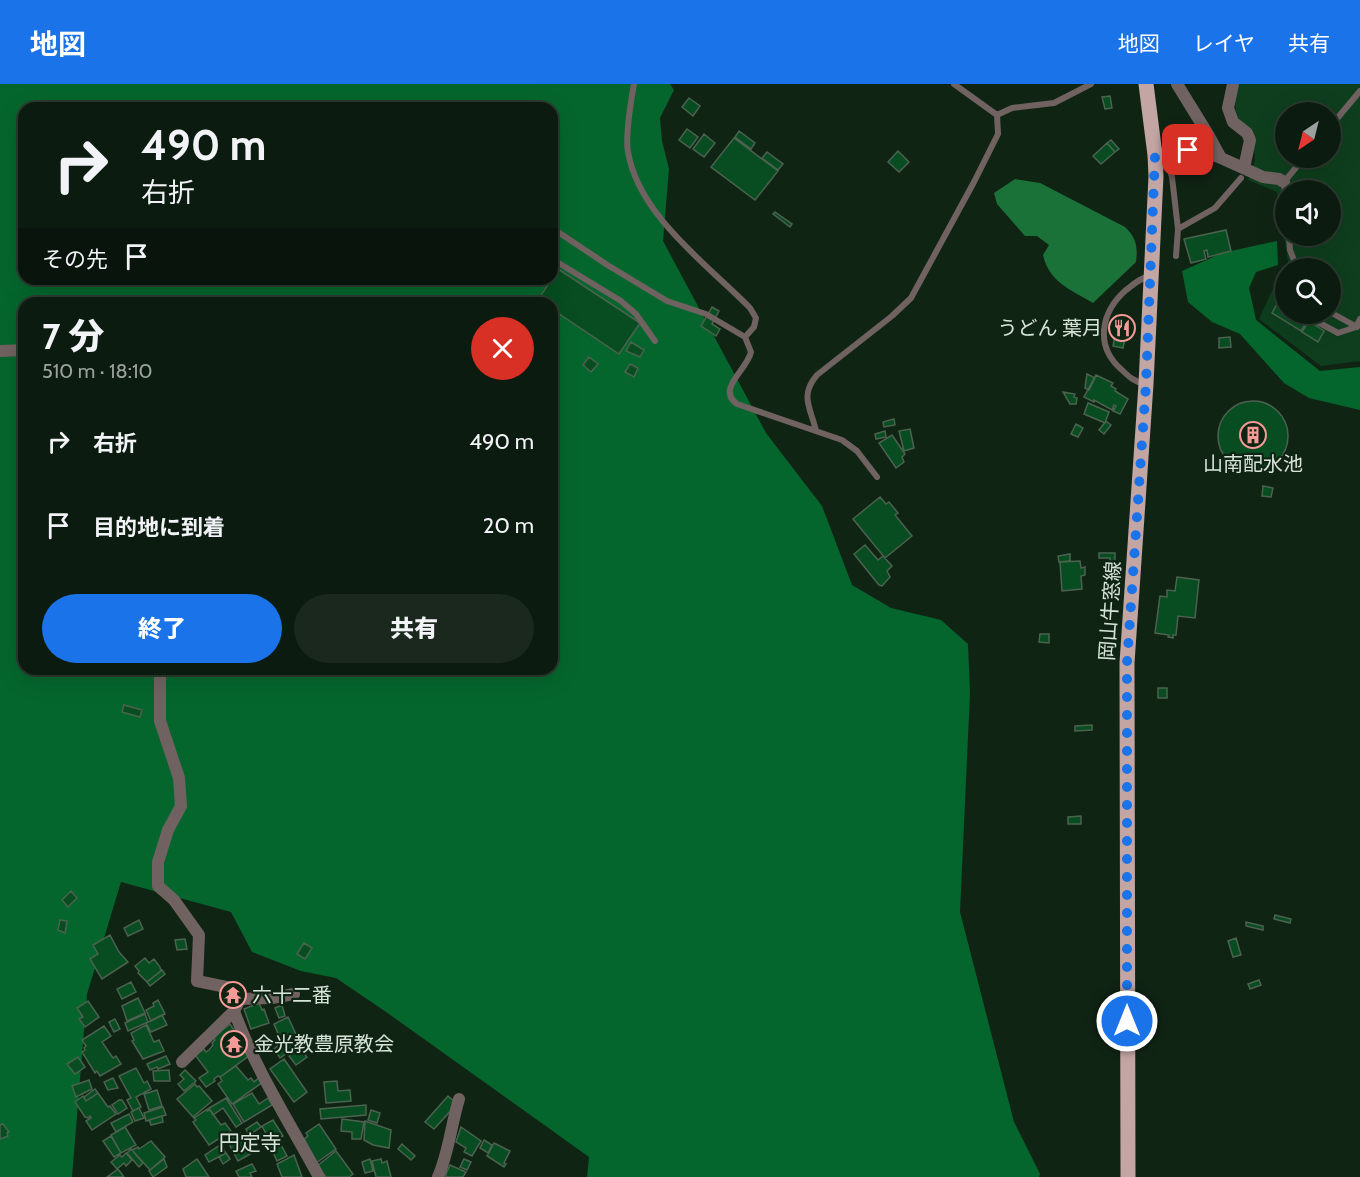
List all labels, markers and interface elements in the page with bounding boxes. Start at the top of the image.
text: 地図 [30,27,86,61]
text: 地図 [1118,31,1160,56]
text: レイヤ [1193,31,1255,56]
text: 共有 [1288,31,1330,56]
north arrow [1275,102,1341,168]
map controls [1275,102,1341,324]
text: 490 m [141,119,266,171]
pin [1162,124,1213,175]
icon: right [42,126,120,204]
icon: arrive [1171,133,1204,166]
text: 右折 [141,176,195,209]
button: sound [1275,180,1341,246]
icon: arrive [120,240,153,273]
text: その先 [42,246,108,273]
button: search [1275,258,1341,324]
restaurant icon: うどん 葉月 [1107,313,1137,343]
text: 7 分 [42,314,104,358]
place label: うどん 葉月 [998,316,1102,340]
button: close [471,317,534,380]
text: 510 m · 18:10 [42,359,152,383]
building icon: 山南配水池 [1238,420,1268,450]
icon: right [42,425,75,458]
text: 490 m [469,428,534,455]
text: 右折 [93,430,137,457]
place label: 山南配水池 [1203,452,1303,476]
icon: arrive [42,509,75,542]
text: 20 m [483,512,534,539]
text: 目的地に到着 [93,514,225,541]
street label: 岡山牛窓線 [1095,560,1125,662]
button: 終了 [42,594,282,663]
button: 共有 [294,594,534,663]
temple icon: 六十二番 [218,980,248,1010]
place label: 六十二番 [252,983,332,1007]
position arrow [1095,989,1159,1053]
temple icon: 金光教豊原教会 [219,1029,249,1059]
place label: 金光教豊原教会 [254,1032,394,1056]
district label: 円定寺 [219,1130,282,1155]

